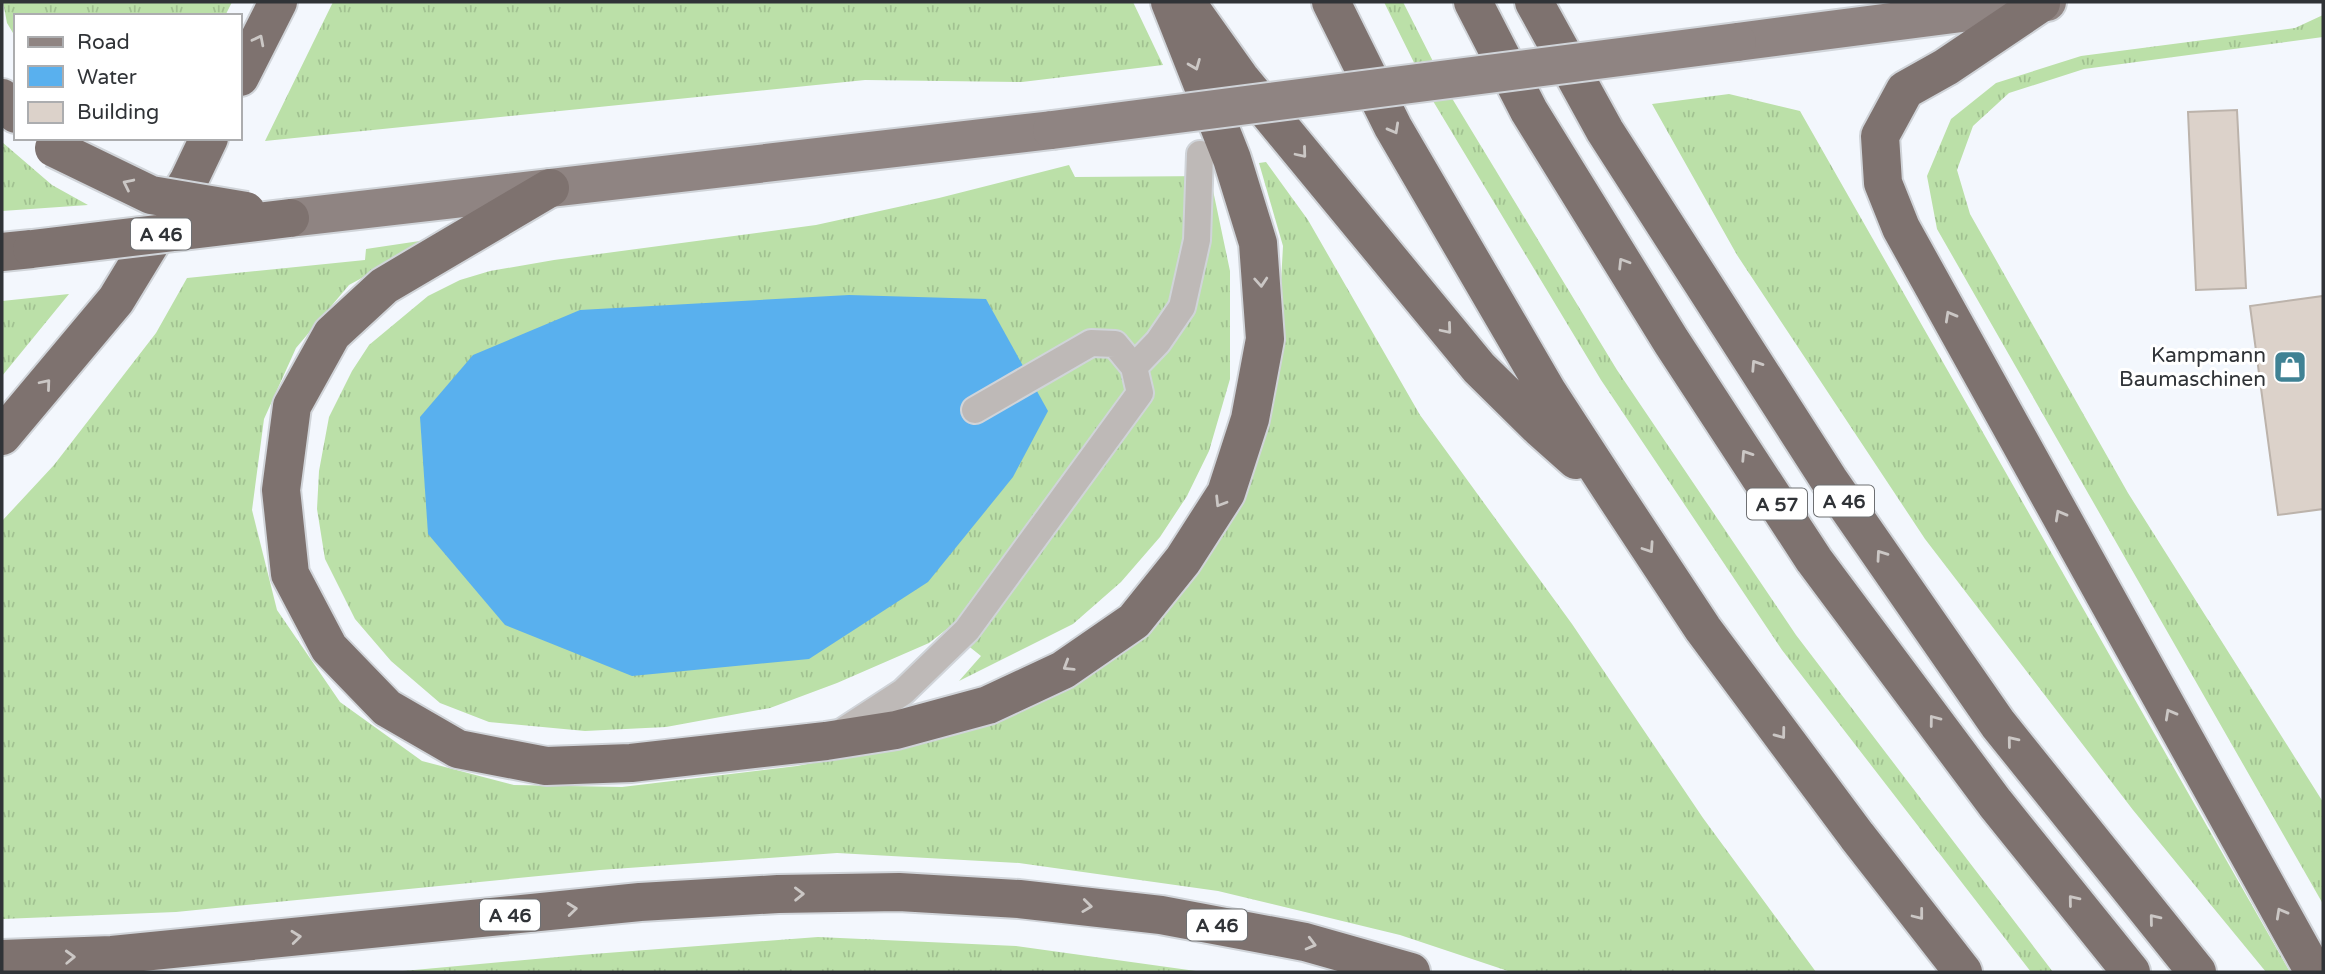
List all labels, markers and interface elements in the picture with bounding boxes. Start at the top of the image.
legend [14,14,242,140]
text: Road [77,30,130,55]
one-way arrow [250,35,264,47]
one-way arrow [1187,59,1201,71]
text: Water [77,65,137,90]
text: Building [77,100,159,125]
one-way arrow [1386,121,1399,134]
one-way arrow [1294,145,1306,158]
one-way arrow [123,178,135,192]
road number: A 46 [131,218,191,250]
one-way arrow [1619,258,1632,271]
one-way arrow [1253,276,1268,287]
one-way arrow [1945,310,1958,323]
one-way arrow [1438,321,1451,333]
place label: Kampmann Baumaschinen [2119,343,2266,392]
shop icon: Kampmann Baumaschinen [2271,348,2309,386]
one-way arrow [1751,360,1764,373]
one-way arrow [38,379,50,392]
one-way arrow [1741,450,1754,463]
road number: A 46 [1814,486,1874,516]
road number: A 57 [1747,489,1807,520]
one-way arrow [1216,494,1229,507]
one-way arrow [2055,509,2068,522]
one-way arrow [1641,540,1654,553]
one-way arrow [1877,550,1889,563]
one-way arrow [1062,658,1075,671]
one-way arrow [2165,708,2178,721]
one-way arrow [1929,716,1942,728]
one-way arrow [1773,726,1785,738]
one-way arrow [2007,737,2020,749]
one-way arrow [794,886,804,902]
one-way arrow [2069,895,2081,908]
one-way arrow [1081,899,1093,914]
road number: A 46 [480,900,540,931]
one-way arrow [566,902,577,917]
one-way arrow [1910,907,1923,920]
one-way arrow [2276,907,2289,920]
road number: A 46 [1187,909,1247,940]
one-way arrow [2150,914,2162,927]
one-way arrow [291,929,302,944]
one-way arrow [1305,936,1317,950]
one-way arrow [65,949,76,964]

